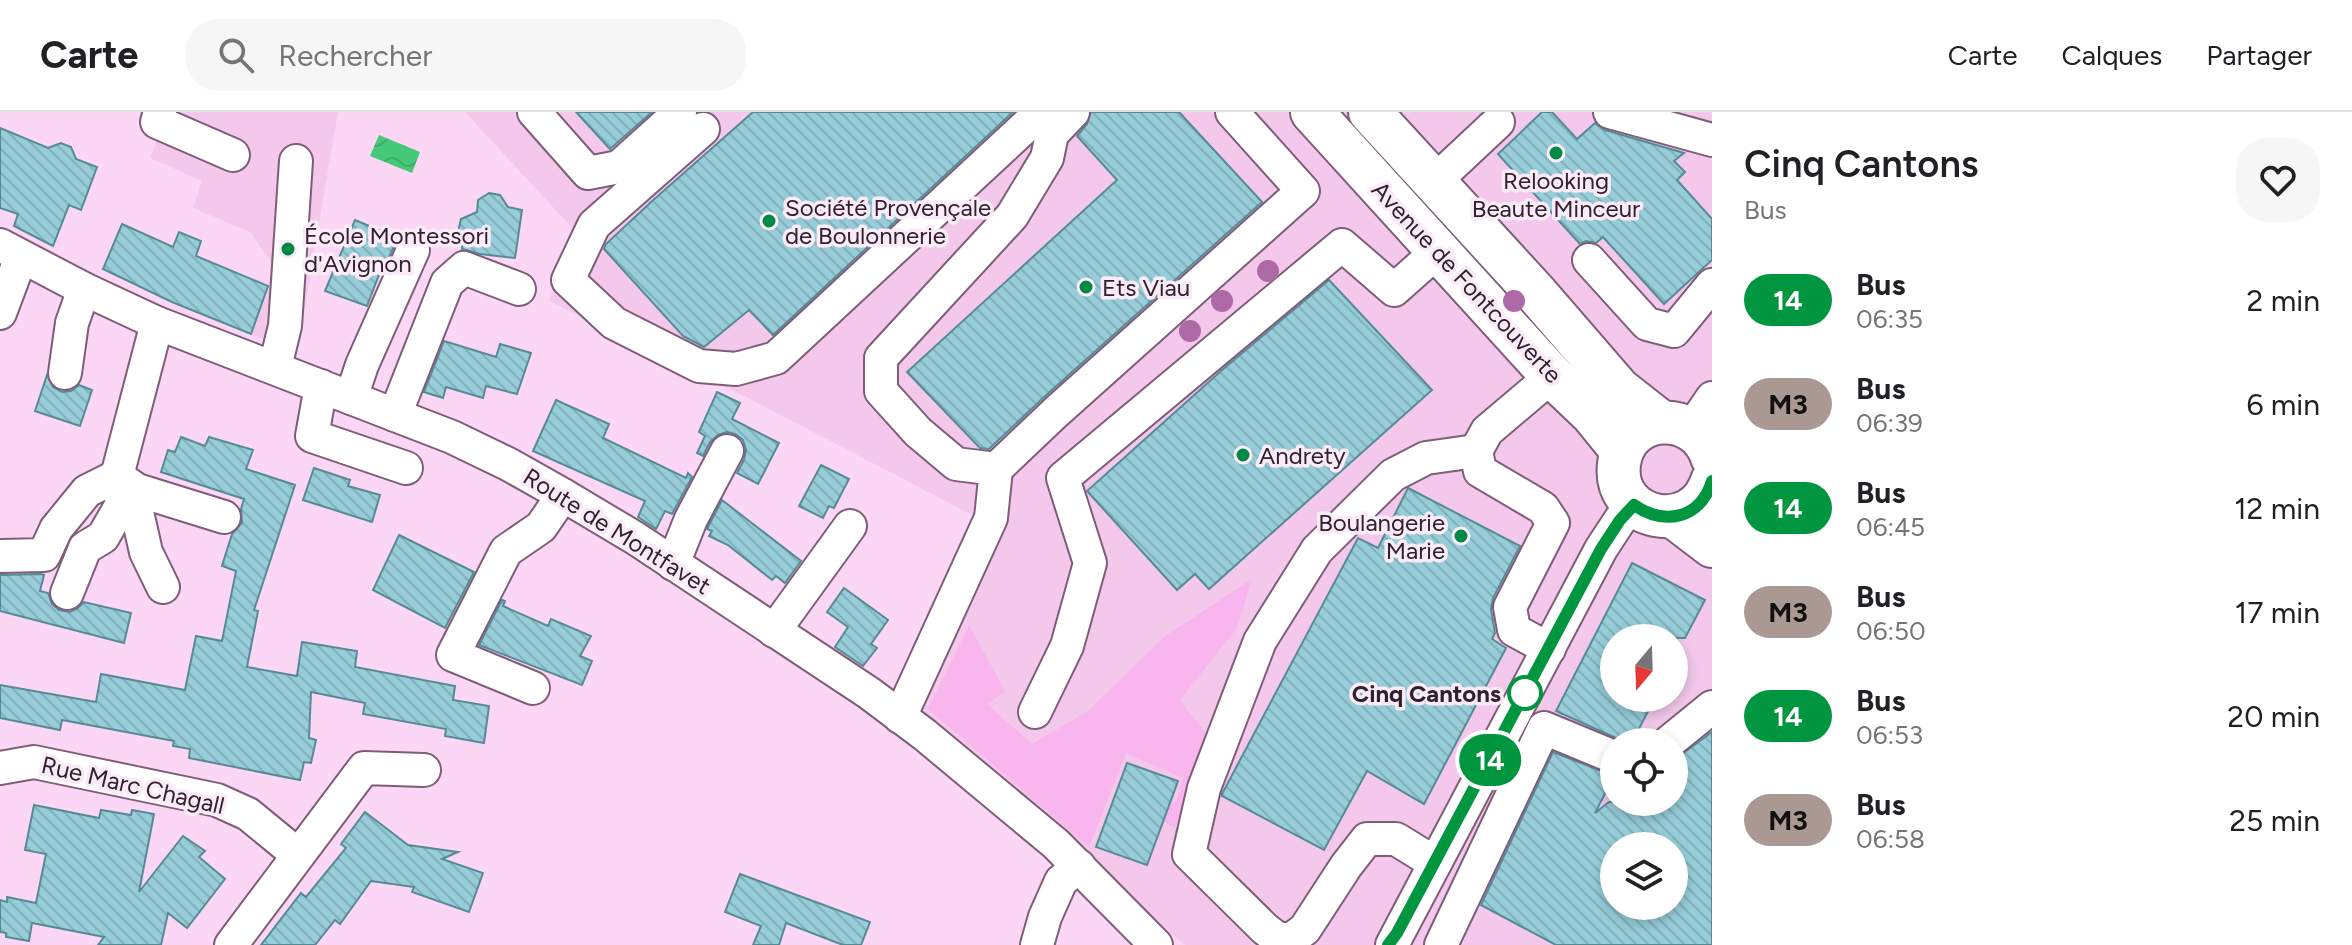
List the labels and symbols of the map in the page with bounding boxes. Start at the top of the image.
marker: Relooking Beaute Minceur [1547,144,1565,162]
place label: Relooking Beaute Minceur [1472,166,1640,223]
street label: Avenue de Fontcouverte [1366,175,1568,389]
place label: Société Provençale de Boulonnerie [785,193,991,250]
marker: Société Provençale de Boulonnerie [760,212,778,230]
place label: École Montessori d'Avignon [304,221,489,278]
marker: École Montessori d'Avignon [279,240,297,258]
place label: Ets Viau [1102,273,1190,302]
marker: Ets Viau [1077,278,1095,296]
place label: Andrety [1259,441,1346,470]
marker: Andrety [1234,446,1252,464]
street label: Route de Montfavet [518,462,716,600]
place label: Boulangerie Marie [1318,508,1445,565]
marker: Boulangerie Marie [1452,527,1470,545]
north arrow [1600,624,1688,712]
marker: Cinq Cantons [1508,676,1542,710]
place label: Cinq Cantons [1352,679,1501,708]
line badge: 14 [1454,734,1526,786]
street label: Rue Marc Chagall [39,750,227,820]

